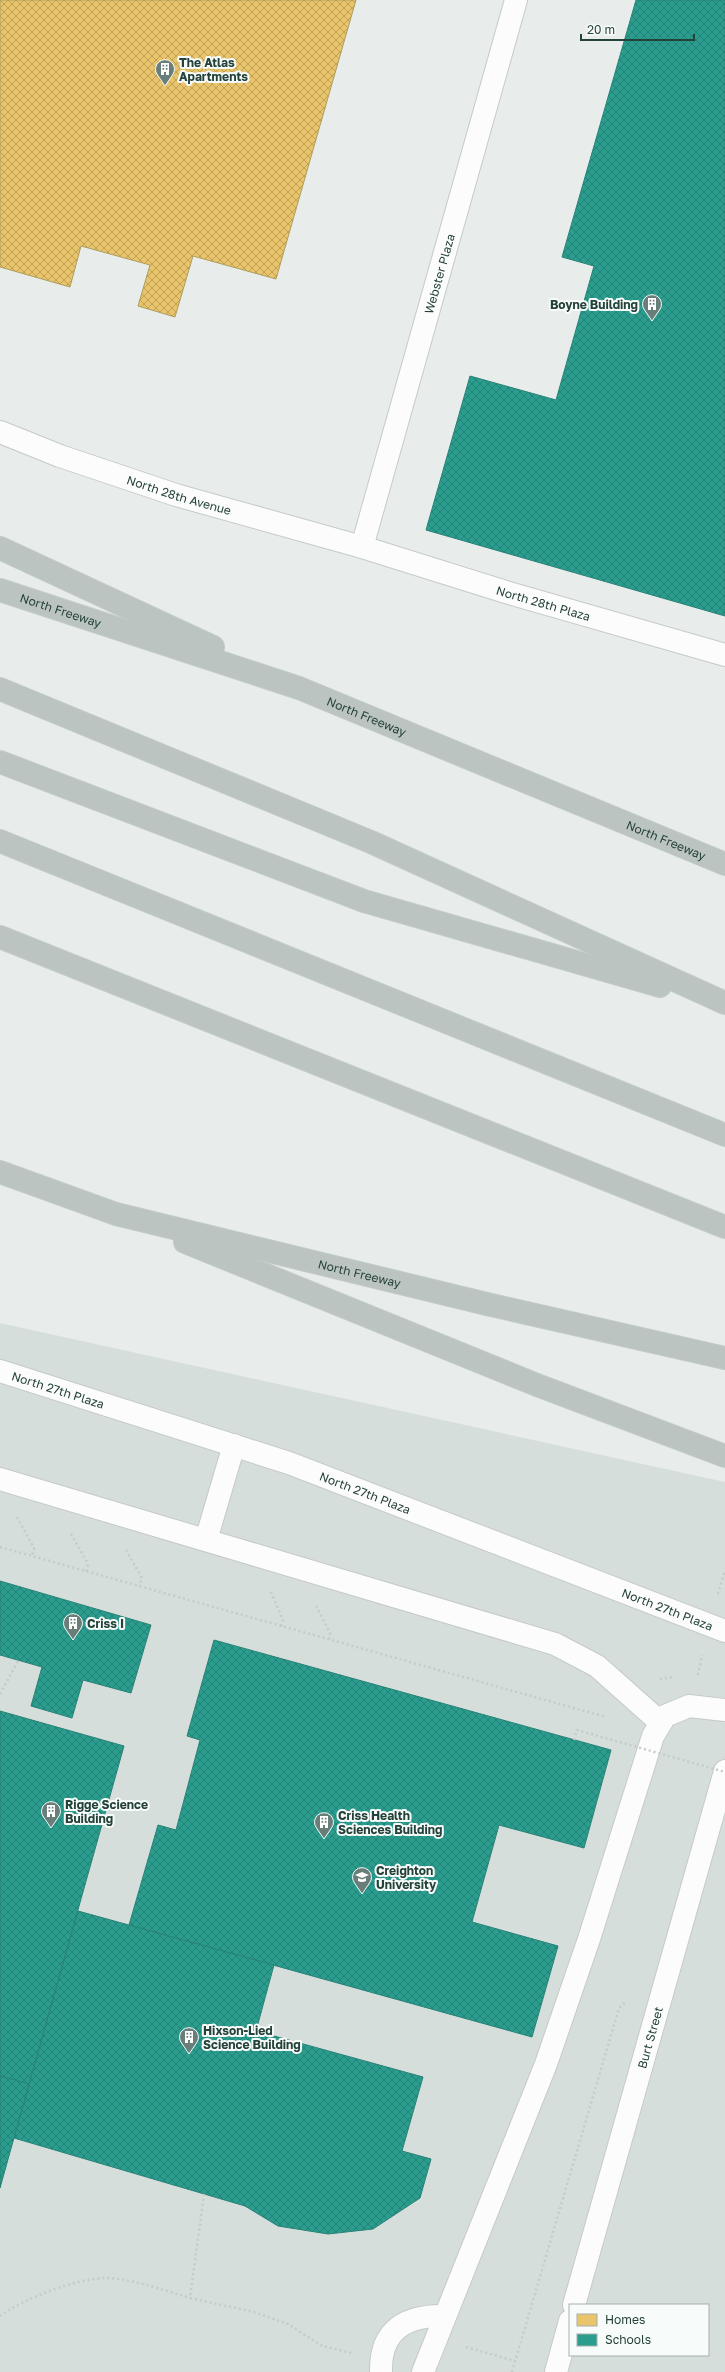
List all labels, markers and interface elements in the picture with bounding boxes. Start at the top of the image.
scale bar [581,16,694,42]
text: 20 m [587,22,615,37]
place label: The Atlas Apartments [179,55,248,84]
building icon: The Atlas Apartments [154,58,176,86]
street label: Webster Plaza [421,232,457,315]
building icon: Boyne Building [641,293,663,321]
place label: Boyne Building [550,297,638,312]
street label: North 28th Avenue [125,472,233,518]
street label: North 28th Plaza [494,582,592,624]
street label: North Freeway [18,590,104,630]
street label: North Freeway [325,693,409,739]
street label: North Freeway [624,817,709,863]
street label: North Freeway [317,1256,403,1290]
street label: North 27th Plaza [10,1368,106,1411]
street label: North 27th Plaza [318,1468,413,1517]
street label: North 27th Plaza [620,1585,715,1633]
building icon: Criss I [62,1612,84,1640]
place label: Criss I [87,1616,124,1631]
place label: Rigge Science Building [65,1797,148,1826]
building icon: Rigge Science Building [40,1800,62,1828]
place label: Criss Health Sciences Building [338,1808,442,1837]
building icon: Criss Health Sciences Building [313,1811,335,1839]
place label: Creighton University [376,1863,437,1892]
school or university icon: Creighton University [351,1866,373,1894]
street label: Burt Street [634,2005,666,2070]
place label: Hixson-Lied Science Building [203,2023,301,2052]
building icon: Hixson-Lied Science Building [178,2026,200,2054]
legend [569,2304,709,2356]
text: Homes [605,2312,645,2327]
text: Schools [605,2332,651,2347]

